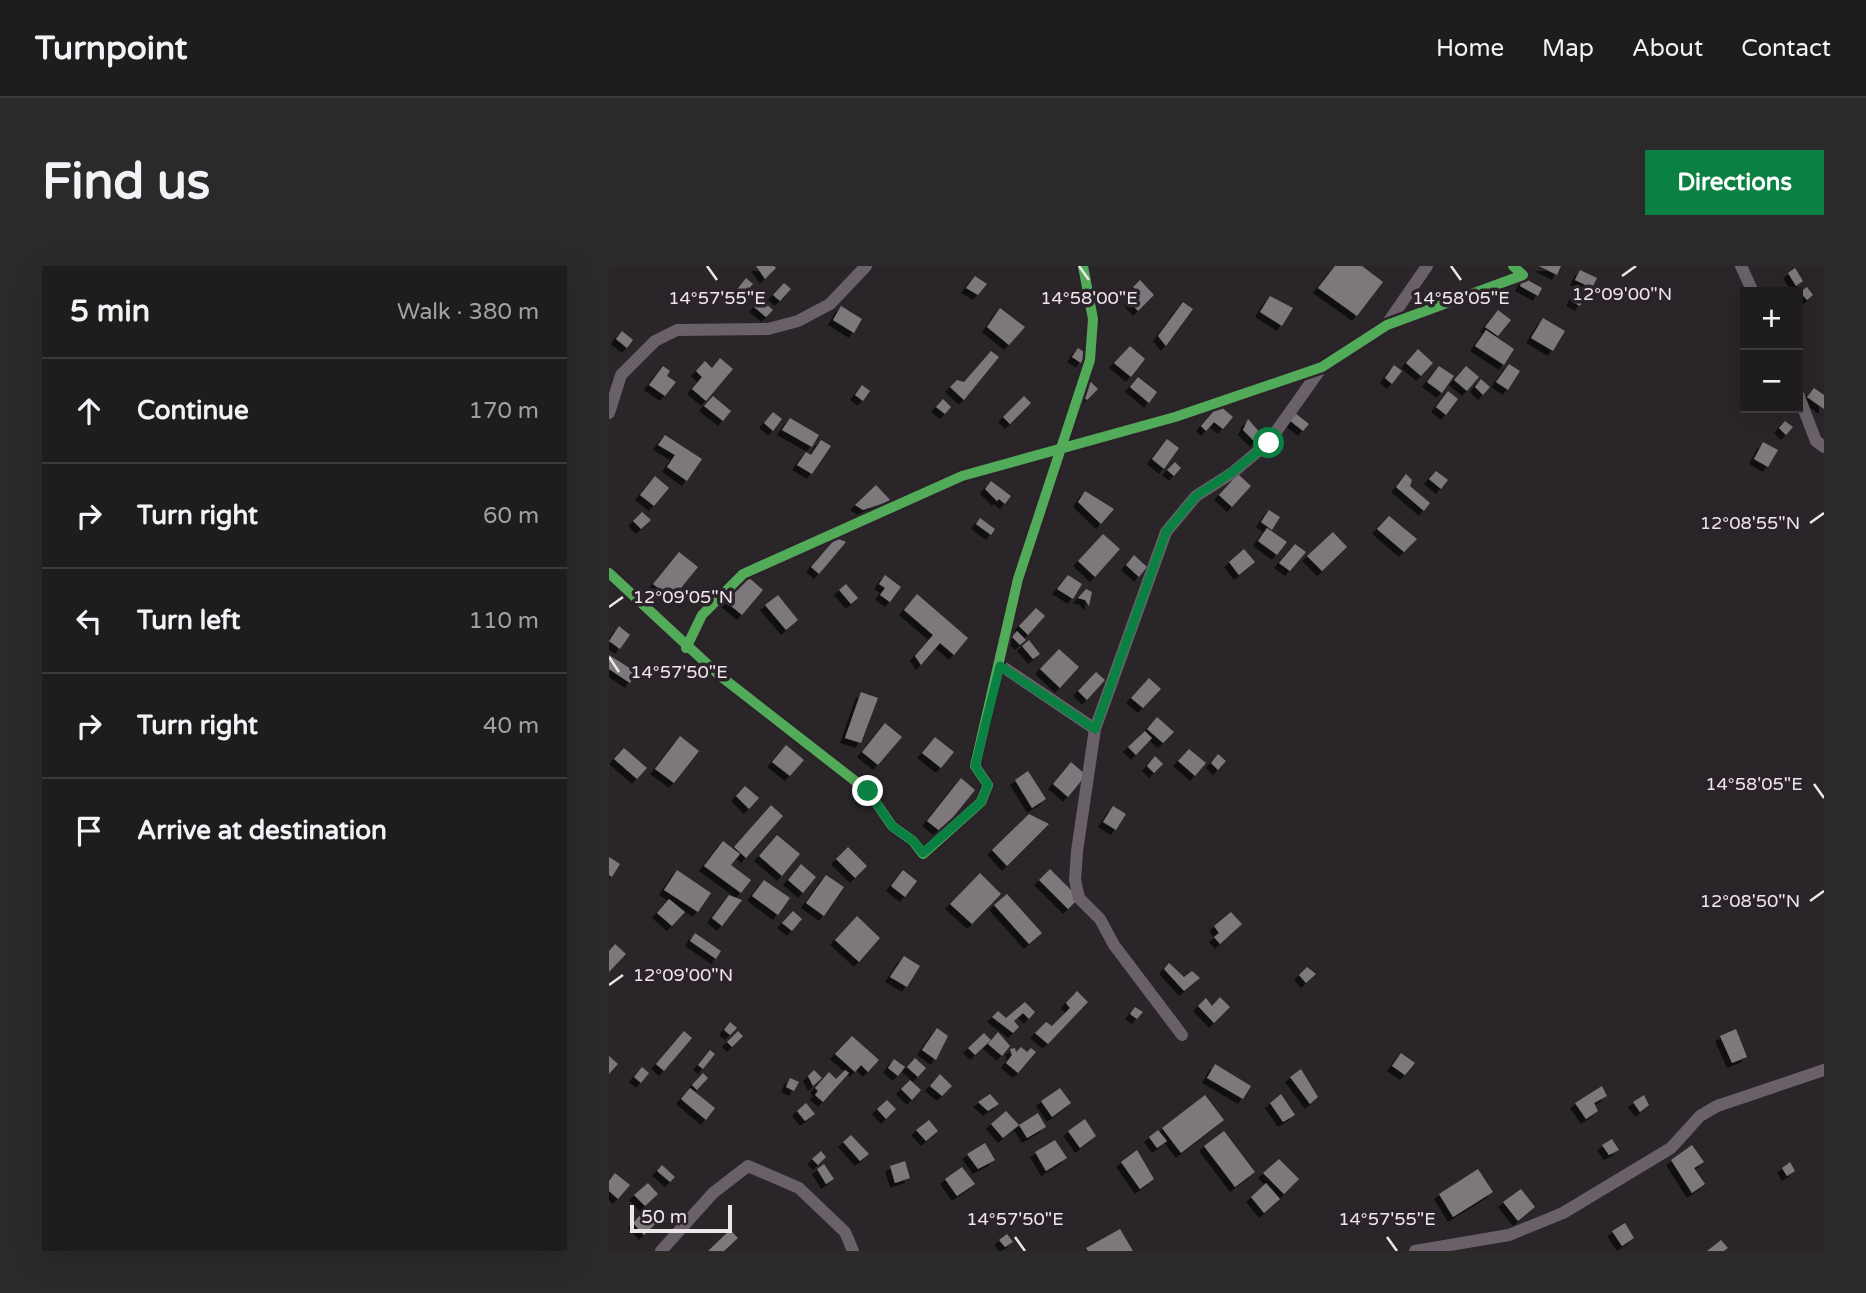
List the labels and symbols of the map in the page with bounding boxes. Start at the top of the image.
text: 12°09'00"N [1572,283,1672,305]
text: 14°57'55"E [668,287,766,309]
text: 14°58'00"E [1040,287,1138,309]
text: 14°58'05"E [1412,287,1510,309]
route start [1253,427,1284,458]
text: 12°08'55"N [1700,512,1800,534]
text: 12°09'05"N [633,586,733,608]
text: 14°57'50"E [630,661,728,683]
text: 14°58'05"E [1705,773,1803,795]
route end [852,775,883,806]
text: 12°08'50"N [1700,890,1800,912]
text: 12°09'00"N [633,964,733,986]
scale bar [630,1202,731,1234]
text: 14°57'50"E [966,1208,1064,1230]
text: 14°57'55"E [1338,1208,1436,1230]

